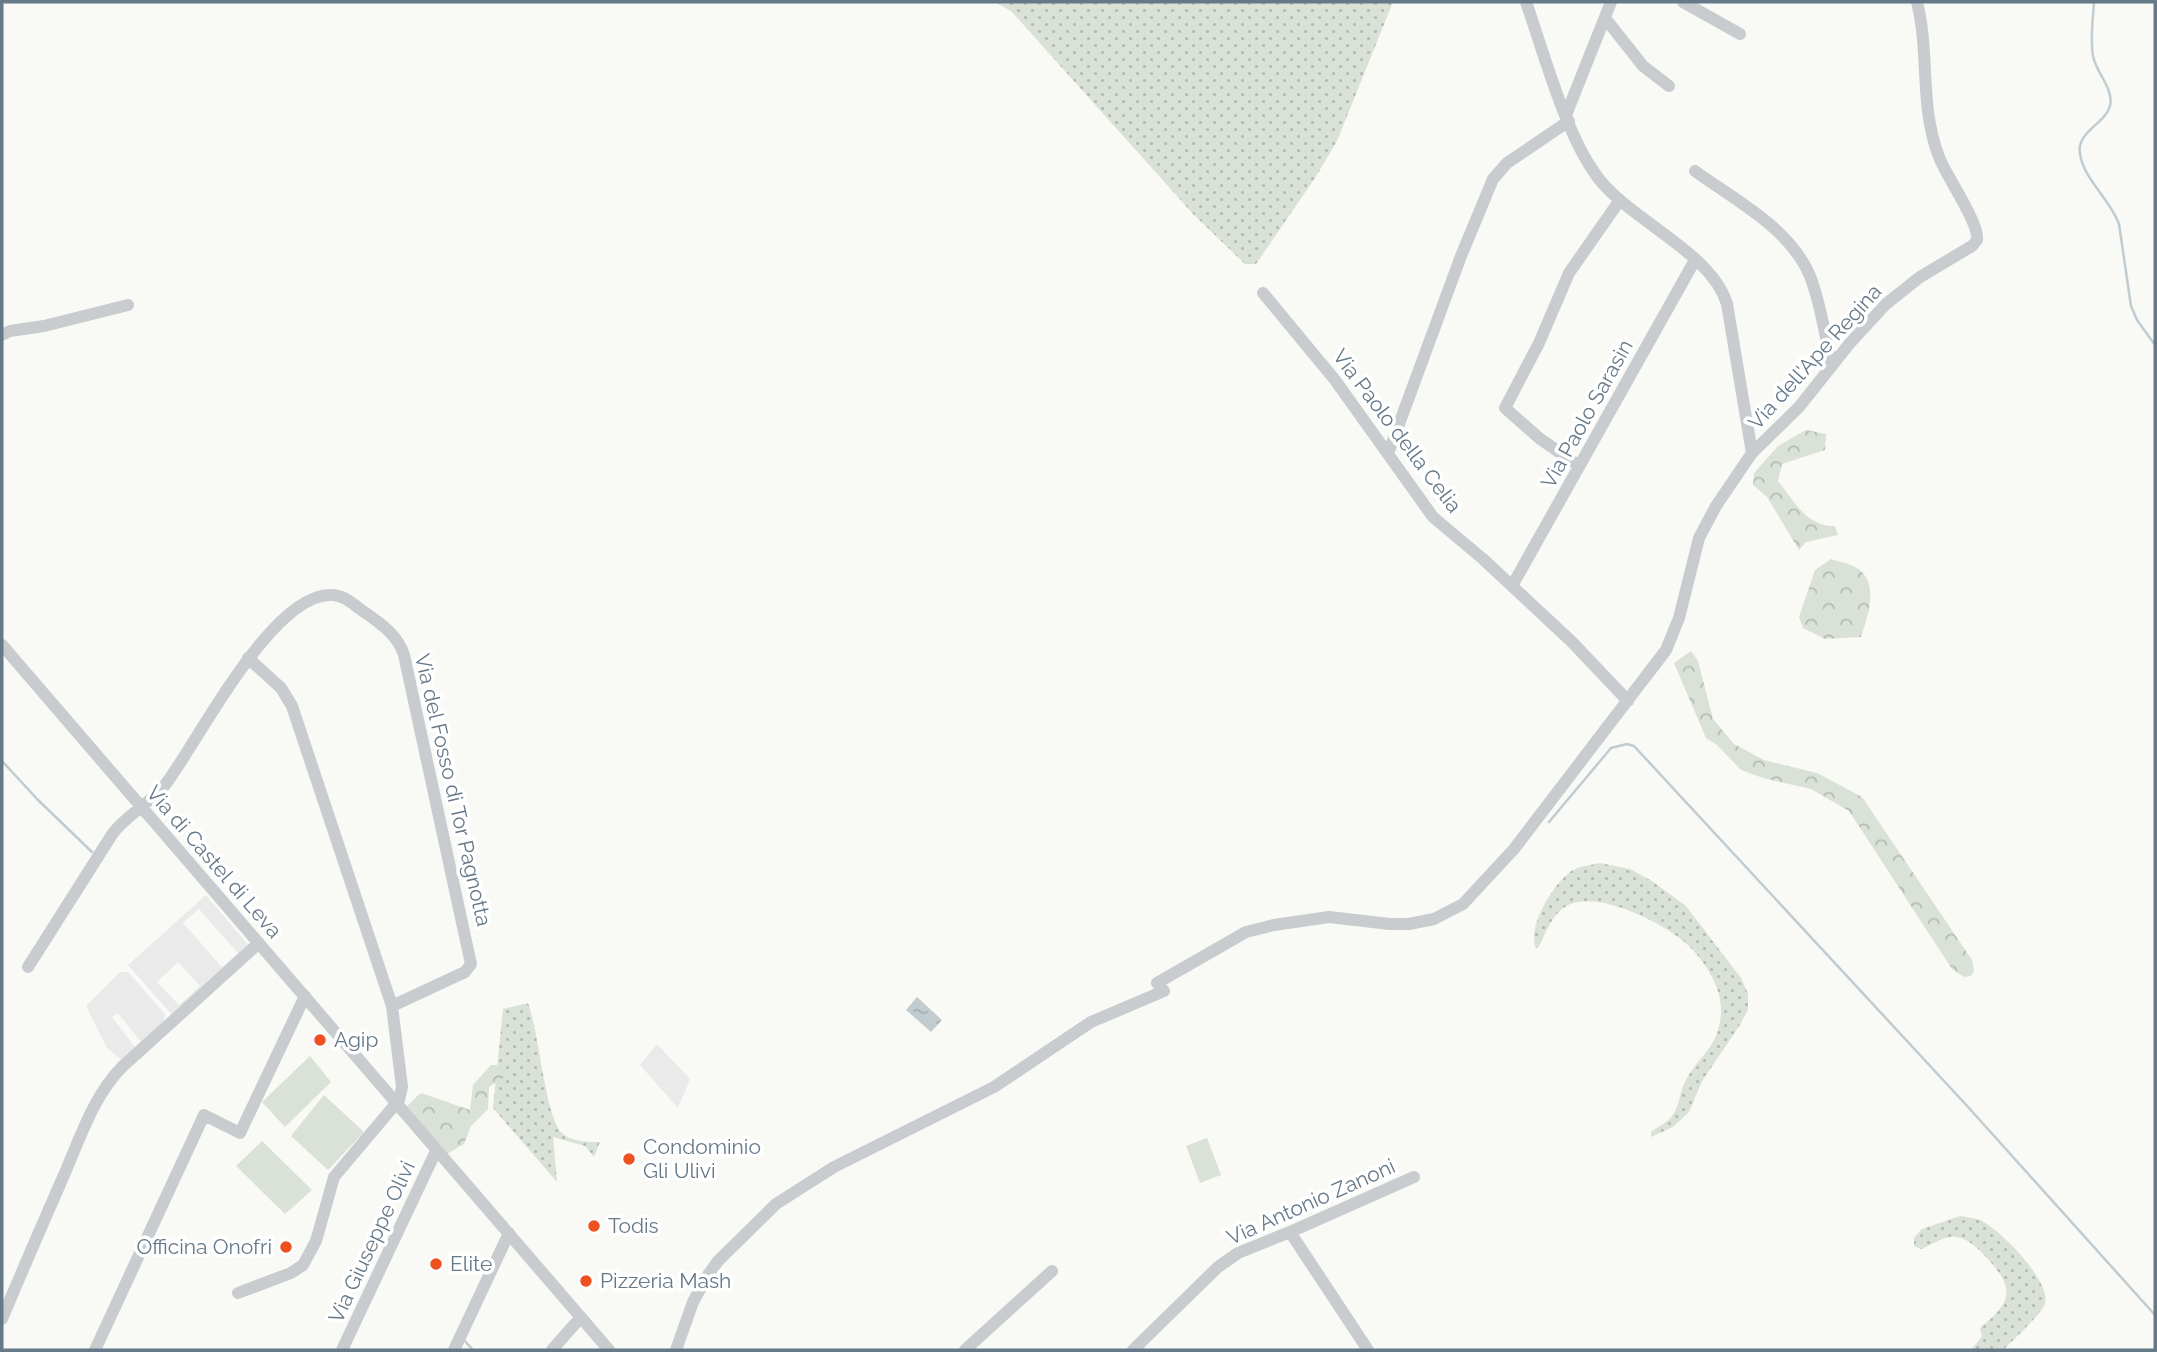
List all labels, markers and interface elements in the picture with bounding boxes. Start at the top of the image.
street label: Via dell'Ape Regina [1743,279,1886,434]
street label: Via Paolo Sarasin [1535,335,1638,492]
street label: Via Paolo della Celia [1328,344,1467,517]
street label: Via del Fosso di Tor Pagnotta [410,651,497,929]
street label: Via di Castel di Leva [141,780,287,943]
place label: Agip [334,1027,378,1052]
marker: Agip [312,1032,328,1048]
place label: Condominio Gli Ulivi [643,1134,761,1183]
marker: Condominio Gli Ulivi [621,1151,637,1167]
street label: Via Antonio Zanoni [1223,1153,1399,1250]
street label: Via Giuseppe Olivi [323,1157,420,1327]
place label: Todis [608,1213,659,1238]
marker: Todis [586,1218,602,1234]
place label: Officina Onofri [137,1234,272,1259]
marker: Officina Onofri [278,1239,294,1255]
place label: Elite [450,1251,492,1276]
marker: Elite [428,1256,444,1272]
place label: Pizzeria Mash [600,1268,731,1293]
marker: Pizzeria Mash [578,1273,594,1289]

